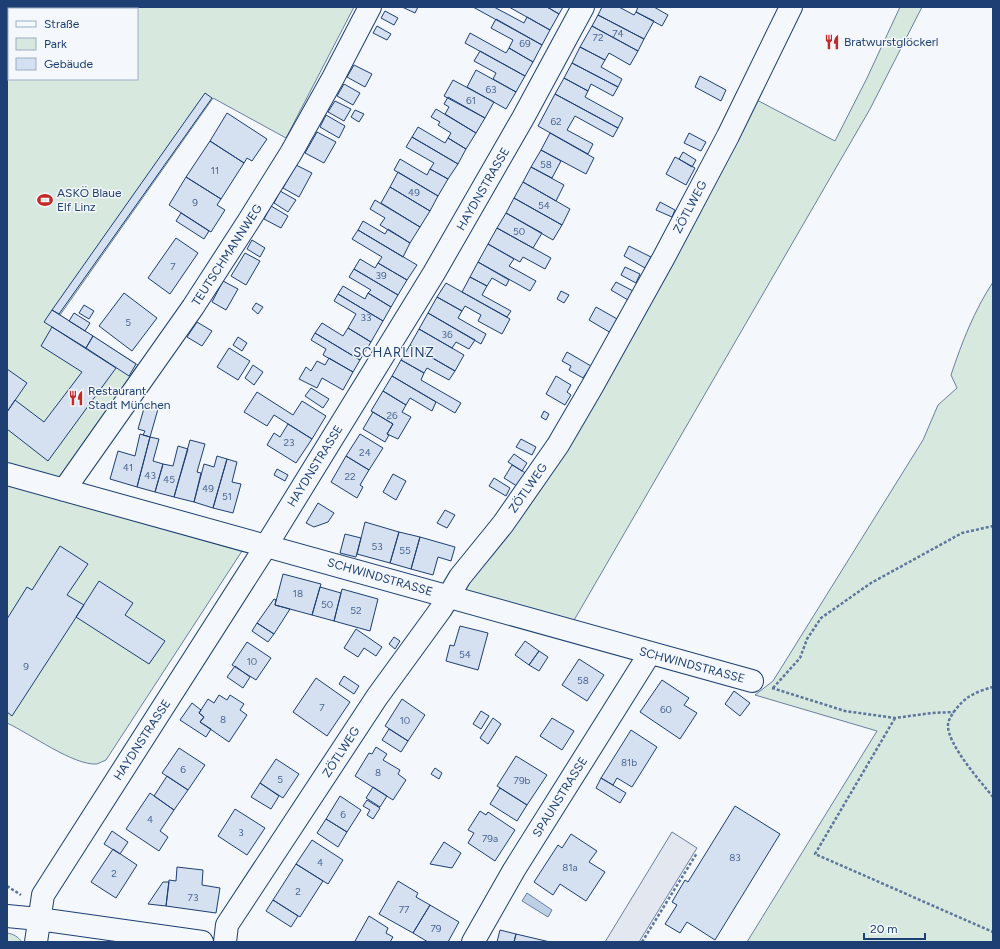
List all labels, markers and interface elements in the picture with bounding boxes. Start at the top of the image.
legend [8,8,138,80]
text: Straße [44,17,80,31]
house number: 74 [612,27,624,40]
house number: 72 [593,31,603,44]
restaurant icon: Bratwurstglöckerl [823,33,841,51]
place label: Bratwurstglöckerl [844,35,938,49]
text: Park [44,37,67,51]
house number: 69 [519,37,531,50]
text: Gebäude [44,57,94,71]
house number: 63 [485,83,497,96]
house number: 61 [466,94,476,107]
house number: 62 [550,115,562,128]
street label: HAYDNSTRASSE [454,145,512,233]
house number: 58 [540,158,552,171]
house number: 11 [211,164,219,177]
street label: ZÖTLWEG [670,178,710,236]
place label: ASKÖ Blaue Elf Linz [57,186,122,214]
house number: 49 [408,186,420,199]
sports icon: ASKÖ Blaue Elf Linz [36,191,54,209]
house number: 9 [192,196,198,209]
house number: 54 [538,199,550,212]
street label: TEUTSCHMANNWEG [189,202,265,308]
house number: 50 [513,225,525,238]
house number: 7 [170,260,176,273]
house number: 39 [375,269,387,282]
house number: 33 [361,311,371,324]
house number: 5 [125,316,131,329]
house number: 36 [441,328,453,341]
district label: SCHARLINZ [353,345,435,360]
place label: Restaurant Stadt München [88,384,171,412]
restaurant icon: Restaurant Stadt München [67,389,85,407]
house number: 26 [386,409,398,422]
street label: HAYDNSTRASSE [284,423,346,509]
house number: 23 [283,436,295,449]
house number: 24 [359,446,371,459]
street label: ZÖTLWEG [506,460,550,516]
house number: 41 [123,461,133,474]
house number: 43 [144,469,156,482]
house number: 22 [344,470,356,483]
house number: 45 [163,473,175,486]
house number: 49 [202,482,214,495]
house number: 51 [222,490,232,503]
house number: 53 [371,540,383,553]
house number: 55 [399,544,411,557]
street label: SCHWINDSTRASSE [326,555,434,599]
house number: 18 [293,587,303,600]
house number: 50 [321,598,333,611]
house number: 52 [350,604,362,617]
street label: SCHWINDSTRASSE [638,644,746,686]
house number: 54 [459,648,471,661]
house number: 10 [247,655,257,668]
house number: 9 [23,660,29,673]
house number: 58 [577,674,589,687]
street label: HAYDNSTRASSE [111,697,173,783]
house number: 7 [319,701,325,714]
house number: 60 [660,703,672,716]
house number: 8 [220,713,226,726]
house number: 10 [400,714,410,727]
street label: ZÖTLWEG [319,724,363,780]
street label: SPAUNSTRASSE [530,754,590,840]
house number: 81b [621,756,637,769]
house number: 6 [180,763,186,776]
house number: 8 [375,766,381,779]
house number: 5 [277,773,283,786]
house number: 79b [514,774,531,787]
house number: 6 [340,808,346,821]
house number: 4 [147,813,153,826]
house number: 3 [238,826,244,839]
house number: 79a [482,832,498,845]
house number: 83 [729,851,741,864]
house number: 4 [317,856,323,869]
house number: 81a [562,861,578,874]
house number: 2 [111,867,117,880]
house number: 2 [295,885,301,898]
house number: 73 [188,891,198,904]
house number: 77 [399,903,410,916]
scale bar [864,915,925,941]
house number: 79 [430,922,442,935]
text: 20 m [870,922,898,936]

